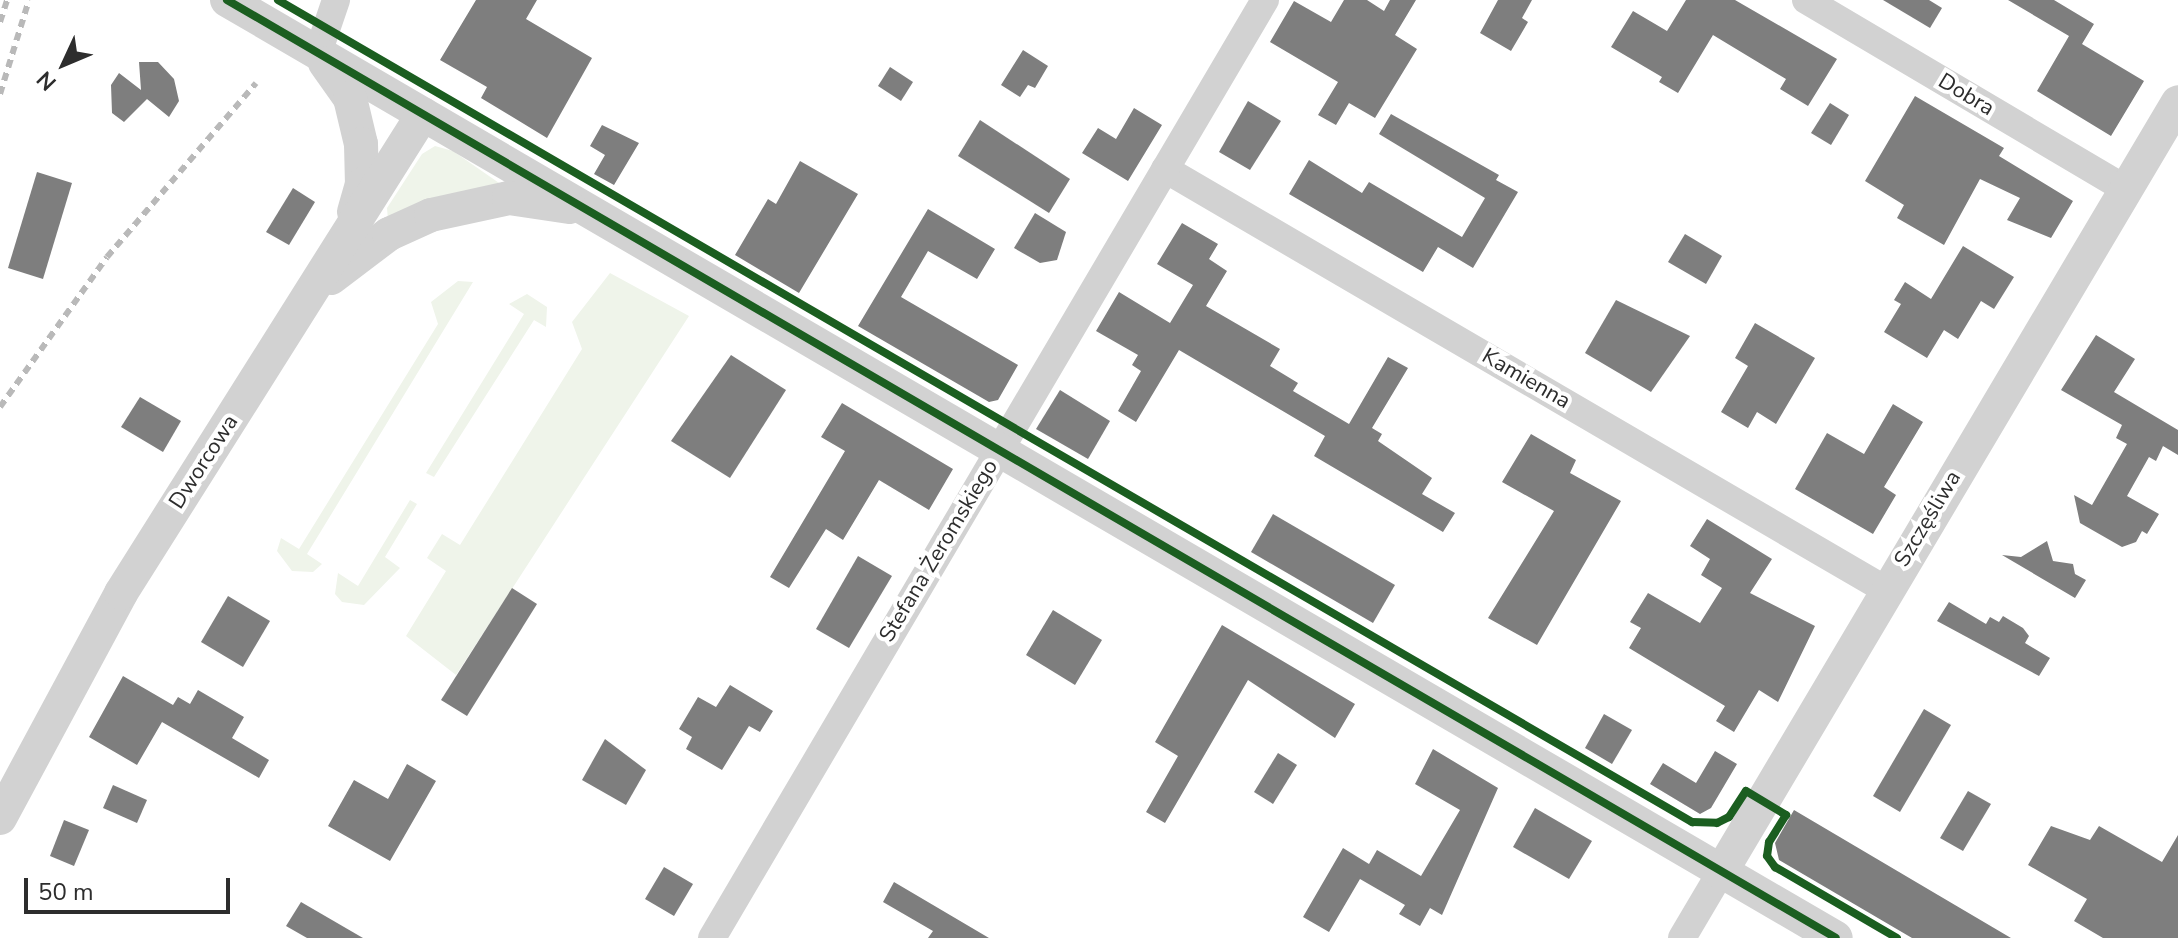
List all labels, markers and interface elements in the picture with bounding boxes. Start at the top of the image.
north arrow [24,24,104,104]
text: N [30,64,63,97]
street label: Dobra [1933,68,1999,122]
street label: Kamienna [1477,343,1575,415]
street label: Dworcowa [164,410,244,514]
street label: Stefana Żeromskiego [874,455,1004,647]
street label: Szczęśliwa [1889,466,1967,572]
scale bar [28,862,234,912]
text: 50 m [38,876,94,908]

